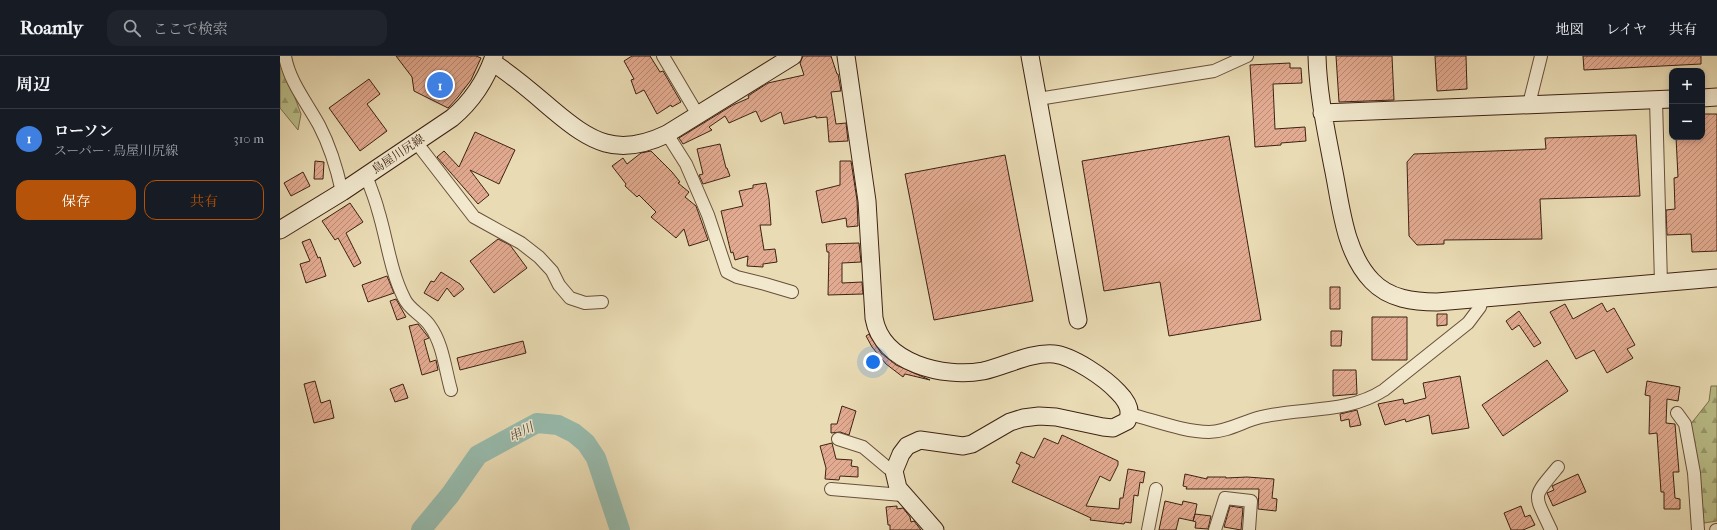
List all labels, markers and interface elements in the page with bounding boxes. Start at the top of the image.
search box [107,10,387,46]
text: Roamly [20,17,83,39]
icon: search [121,17,143,39]
text: ここで検索 [153,20,228,38]
text: 地図 [1556,21,1584,38]
text: レイヤ [1606,21,1647,38]
text: 共有 [1669,21,1697,38]
map controls [1669,68,1705,140]
button: + [1669,68,1705,104]
pin: 1 [427,70,453,100]
text: 周辺 [16,74,50,94]
button: − [1669,104,1705,140]
text: ローソン [54,122,113,140]
text: 1 [27,131,31,146]
text: 310 m [233,131,264,146]
street label: 鳥屋川尻線 [369,131,427,177]
text: スーパー · 鳥屋川尻線 [54,143,178,158]
button: 保存 [16,180,136,220]
button: 共有 [144,180,264,220]
your location [863,352,883,372]
water label: 串川 [506,419,538,445]

